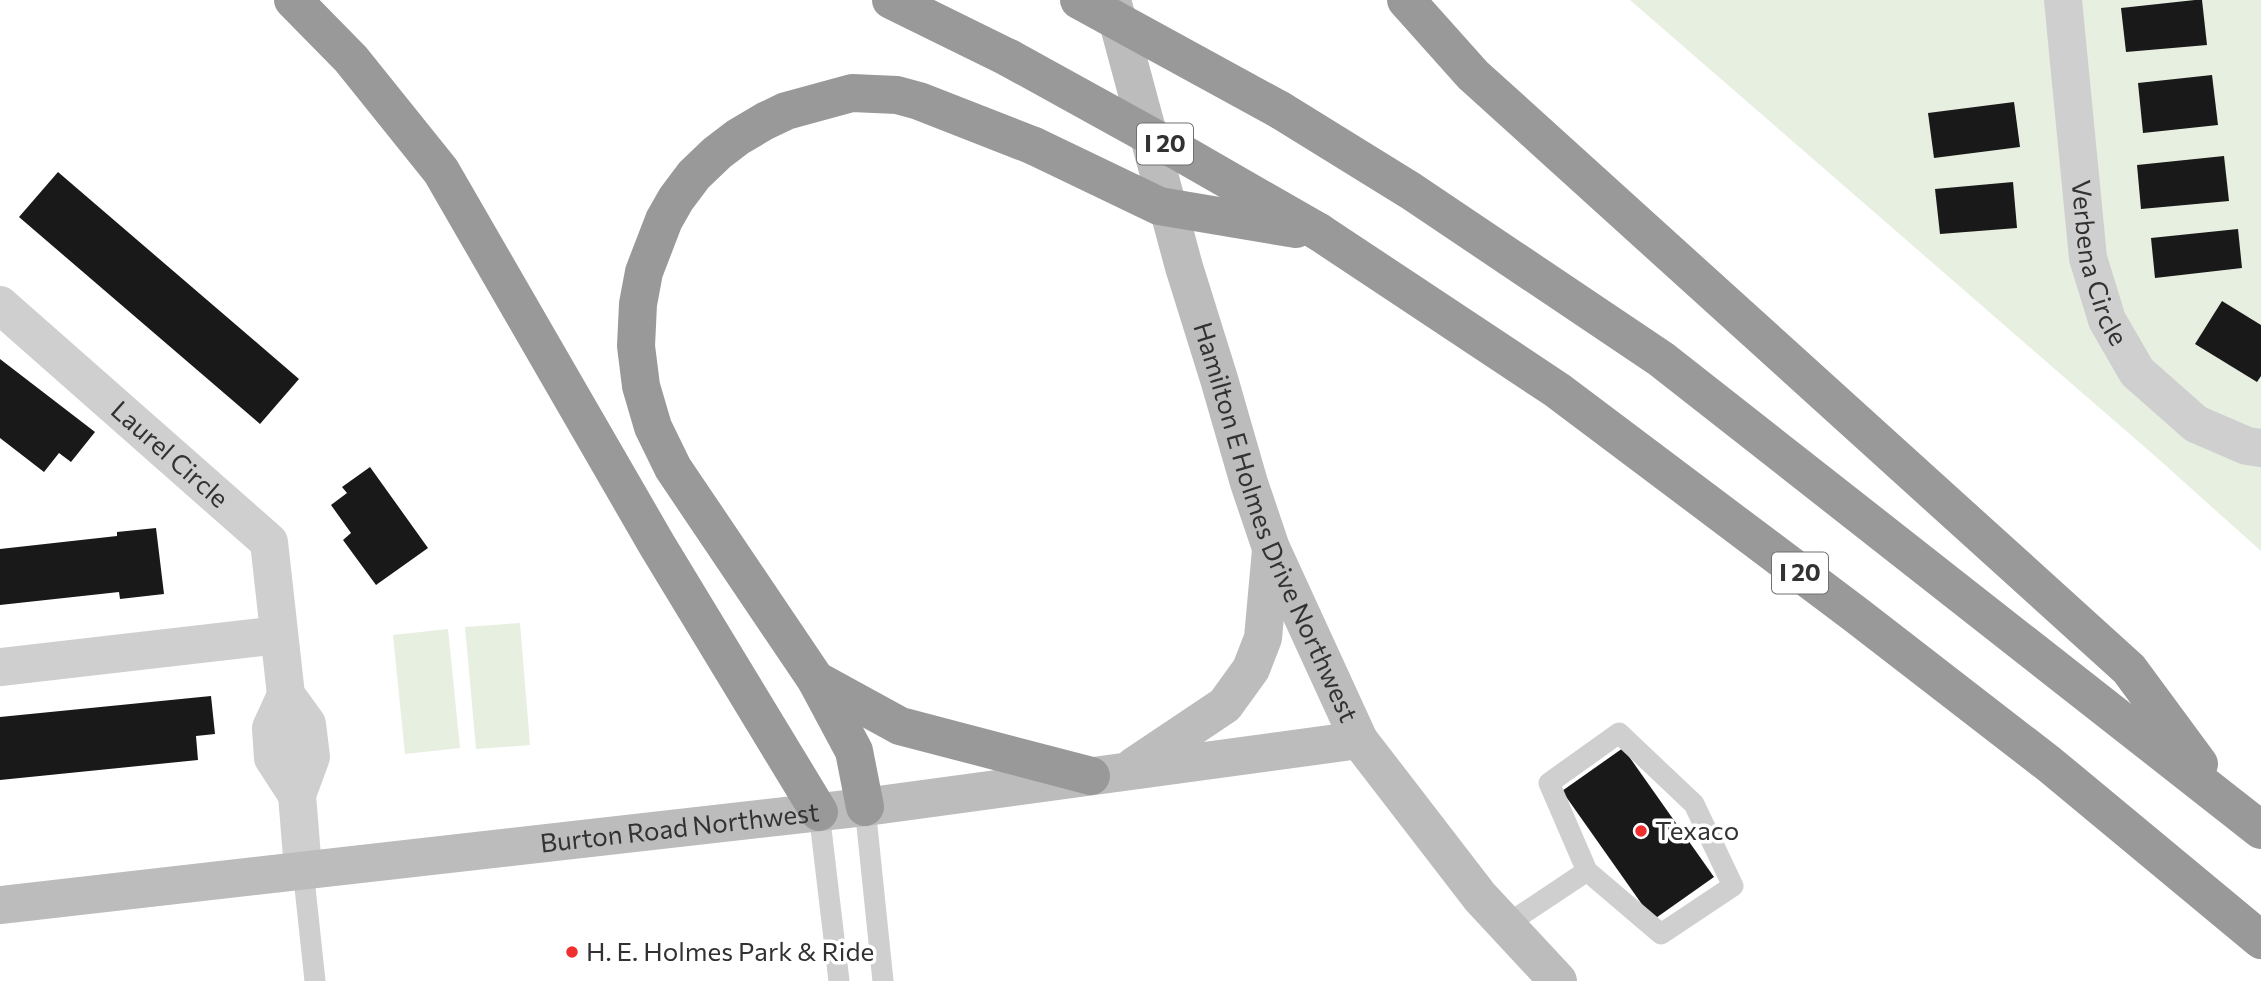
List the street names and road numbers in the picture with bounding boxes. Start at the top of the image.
road number: I 20 [1137,124,1193,164]
street label: Verbena Circle [2067,178,2135,351]
street label: Hamilton E Holmes Drive Northwest [1188,318,1366,727]
street label: Laurel Circle [106,393,236,513]
road number: I 20 [1772,552,1828,594]
street label: Burton Road Northwest [538,795,821,858]

